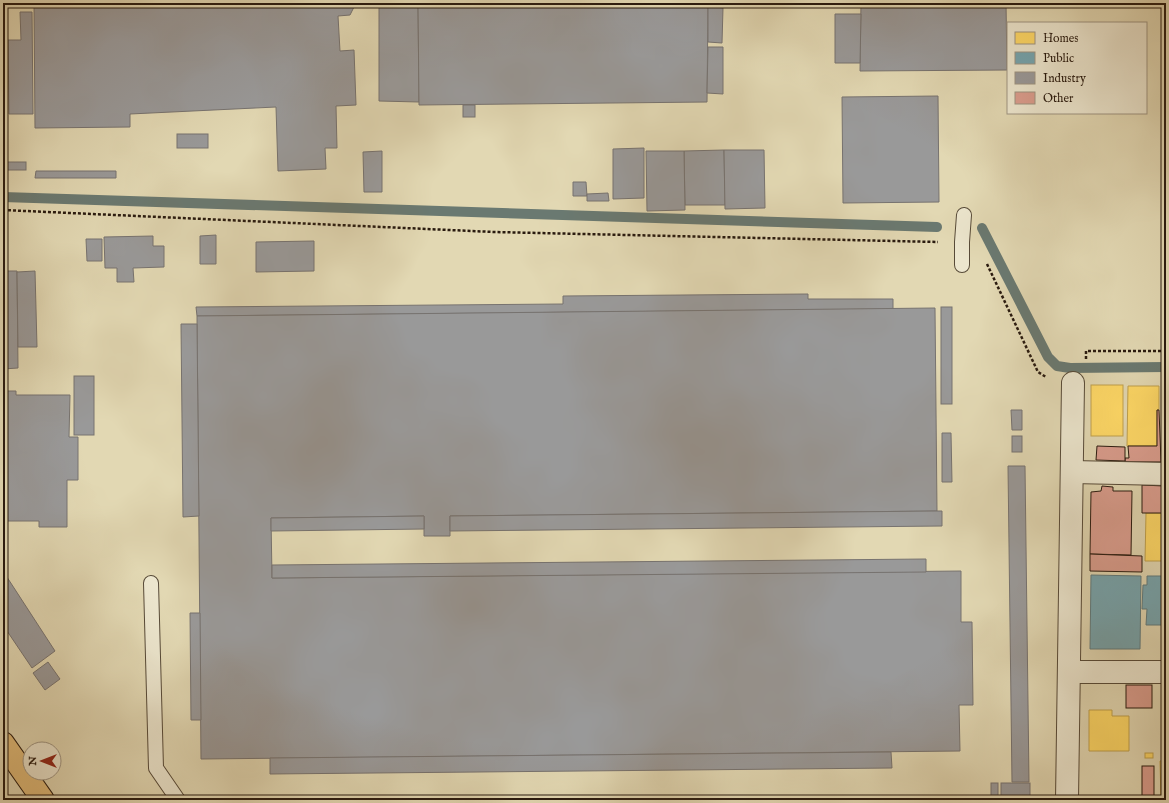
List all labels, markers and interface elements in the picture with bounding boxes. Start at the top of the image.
legend [1007,22,1147,114]
text: Homes [1043,31,1079,46]
text: Public [1043,51,1074,66]
text: Industry [1043,71,1086,86]
text: Other [1043,91,1074,106]
north arrow [22,741,62,781]
text: N [26,756,40,767]

